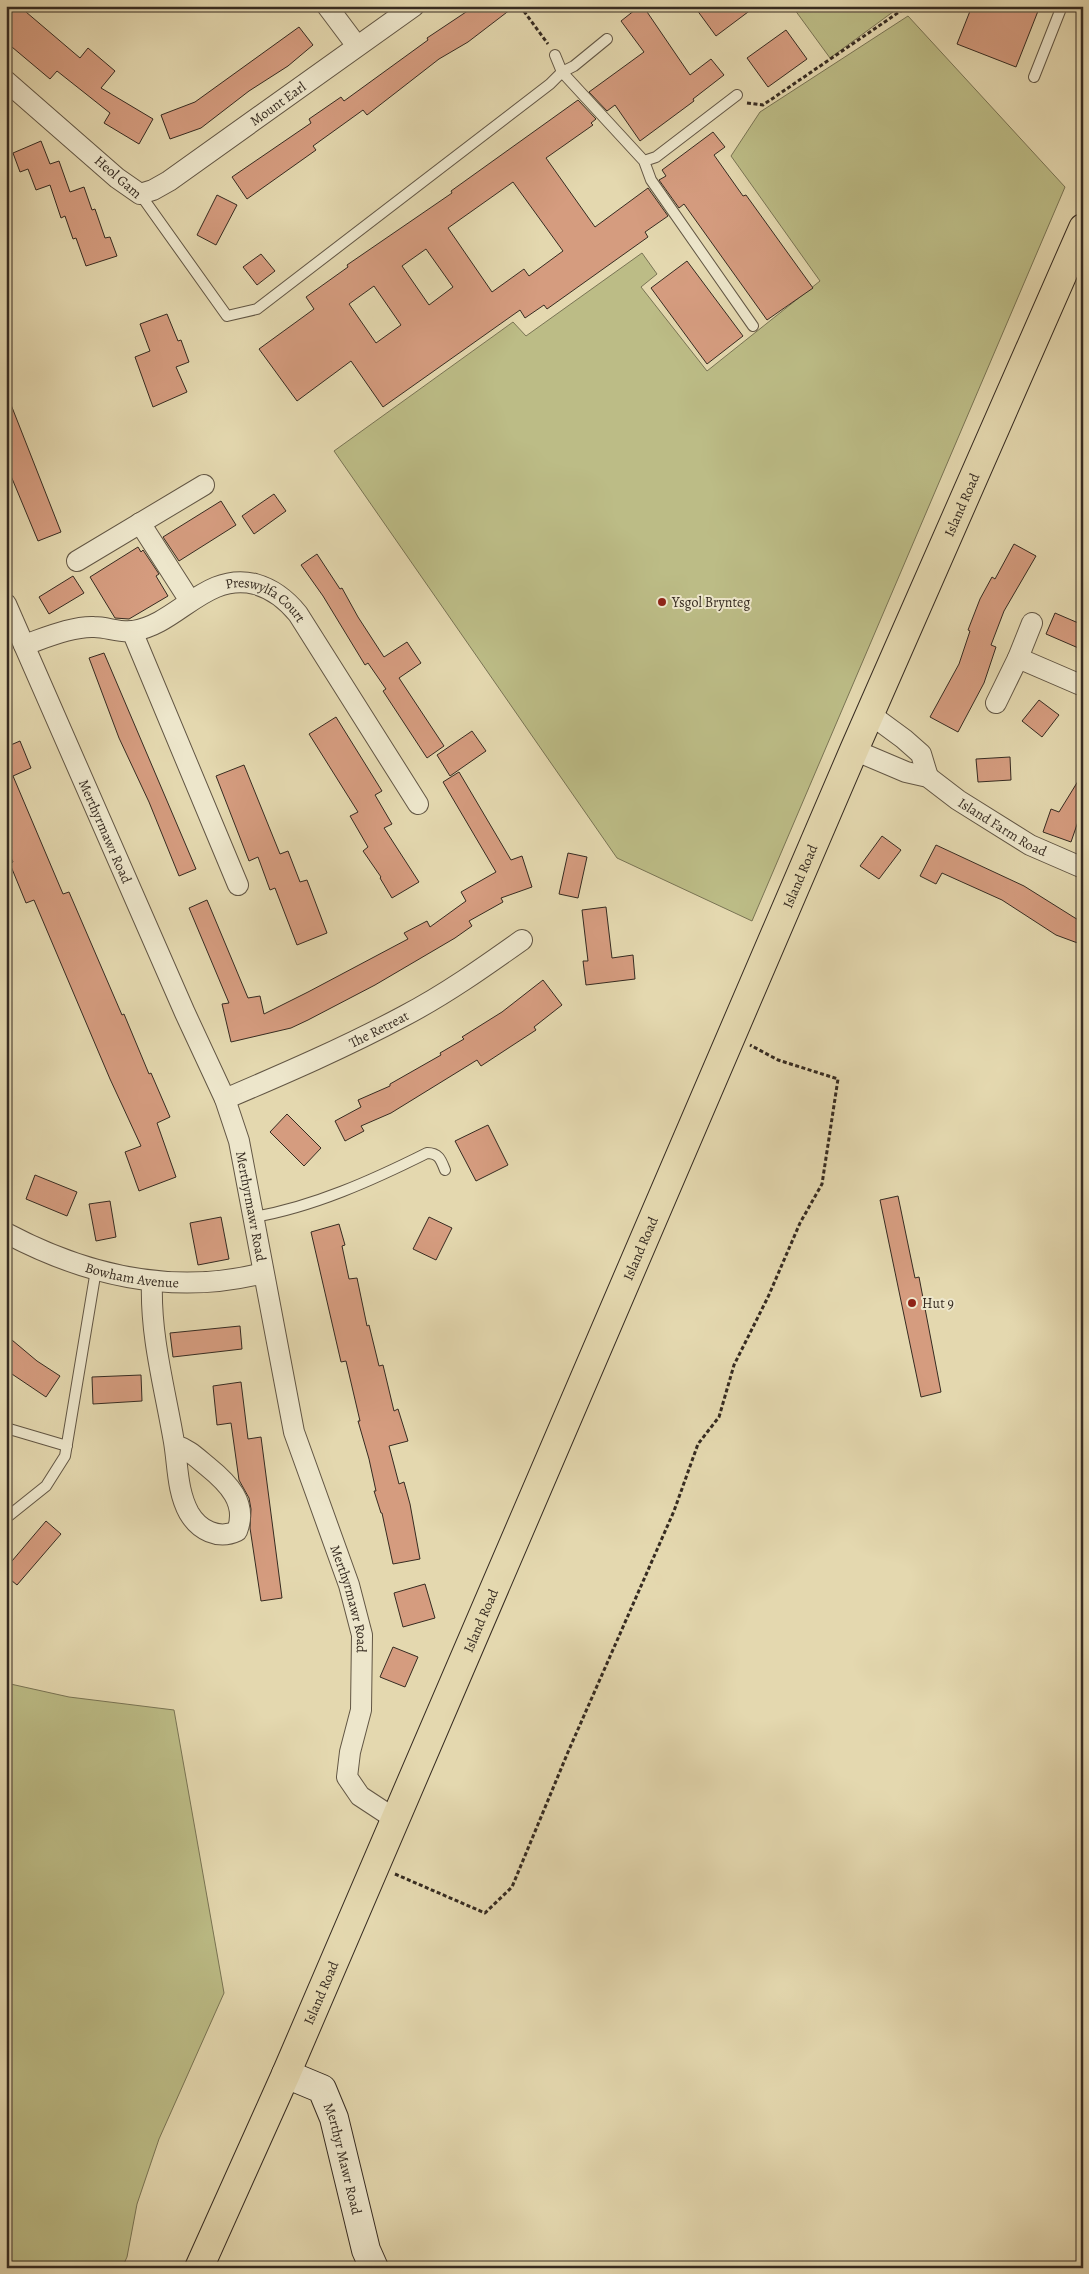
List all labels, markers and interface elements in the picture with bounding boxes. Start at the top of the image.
street label: Mount Earl [246,77,310,130]
street label: Heol Gam [90,151,146,203]
street label: Island Road [939,470,984,540]
street label: Preswylfa Court [224,573,311,626]
place label: Ysgol Brynteg [671,593,750,612]
marker: Ysgol Brynteg [656,596,668,608]
street label: Merthyrmawr Road [74,776,137,887]
street label: Island Farm Road [955,793,1050,861]
street label: Island Road [778,841,822,911]
street label: The Retreat [346,1006,412,1052]
street label: Merthyrmawr Road [232,1150,271,1263]
street label: Island Road [618,1213,662,1283]
street label: Bowham Avenue [83,1258,179,1292]
place label: Hut 9 [922,1294,954,1313]
marker: Hut 9 [906,1297,918,1309]
street label: Merthyrmawr Road [326,1542,372,1654]
street label: Island Road [458,1585,503,1655]
street label: Island Road [299,1958,343,2028]
street label: Merthyr Mawr Road [319,2100,367,2217]

